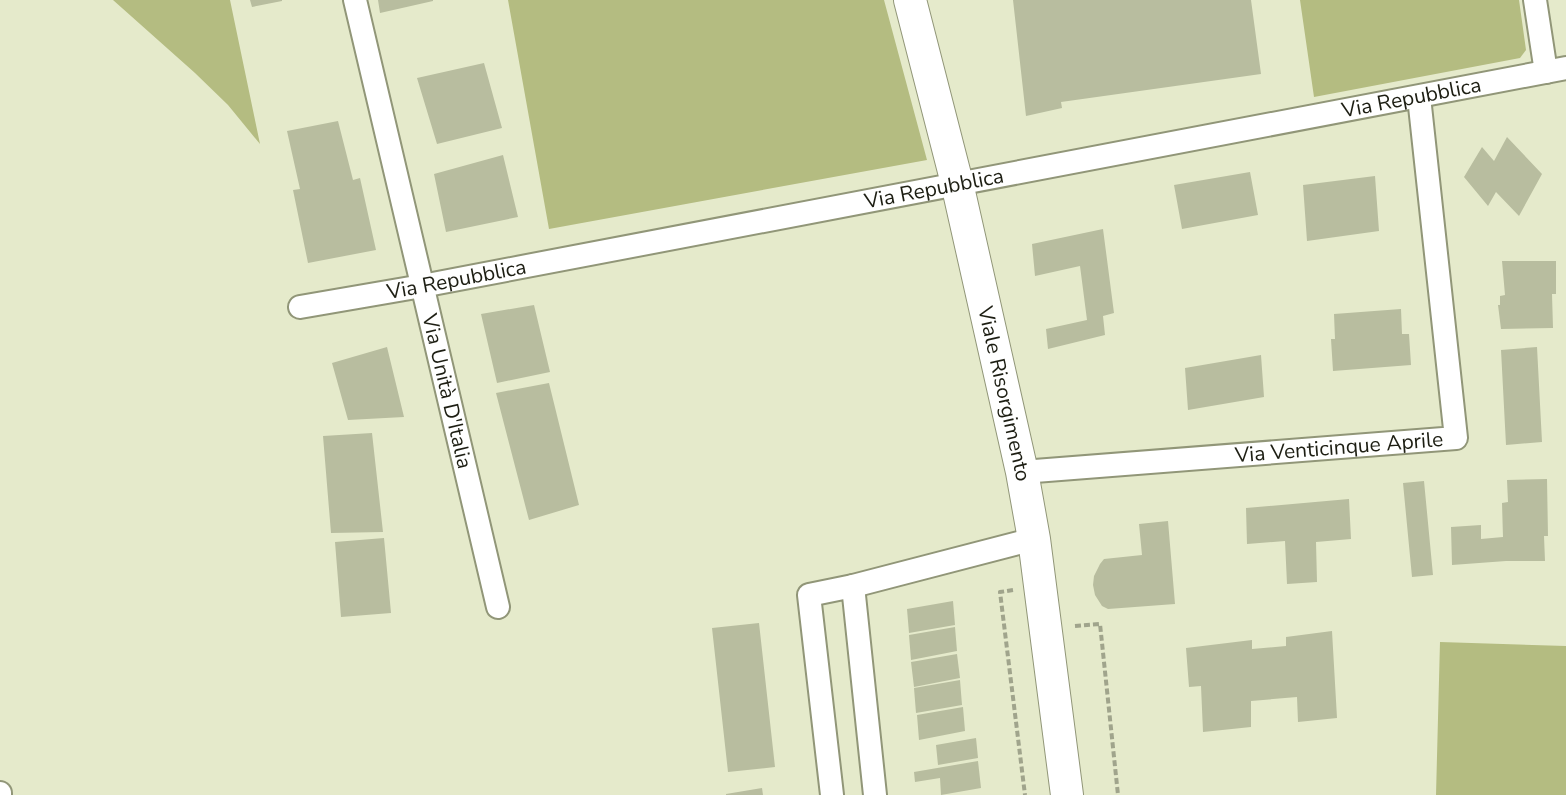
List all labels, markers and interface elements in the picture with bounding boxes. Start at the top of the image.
street label: Via Repubblica [1338,70,1483,125]
street label: Via Repubblica [861,161,1006,216]
street label: Via Repubblica [384,252,529,306]
street label: Viale Risorgimento [971,303,1037,483]
street label: Via Unità D'Italia [415,310,479,472]
street label: Via Venticinque Aprile [1233,425,1444,469]

